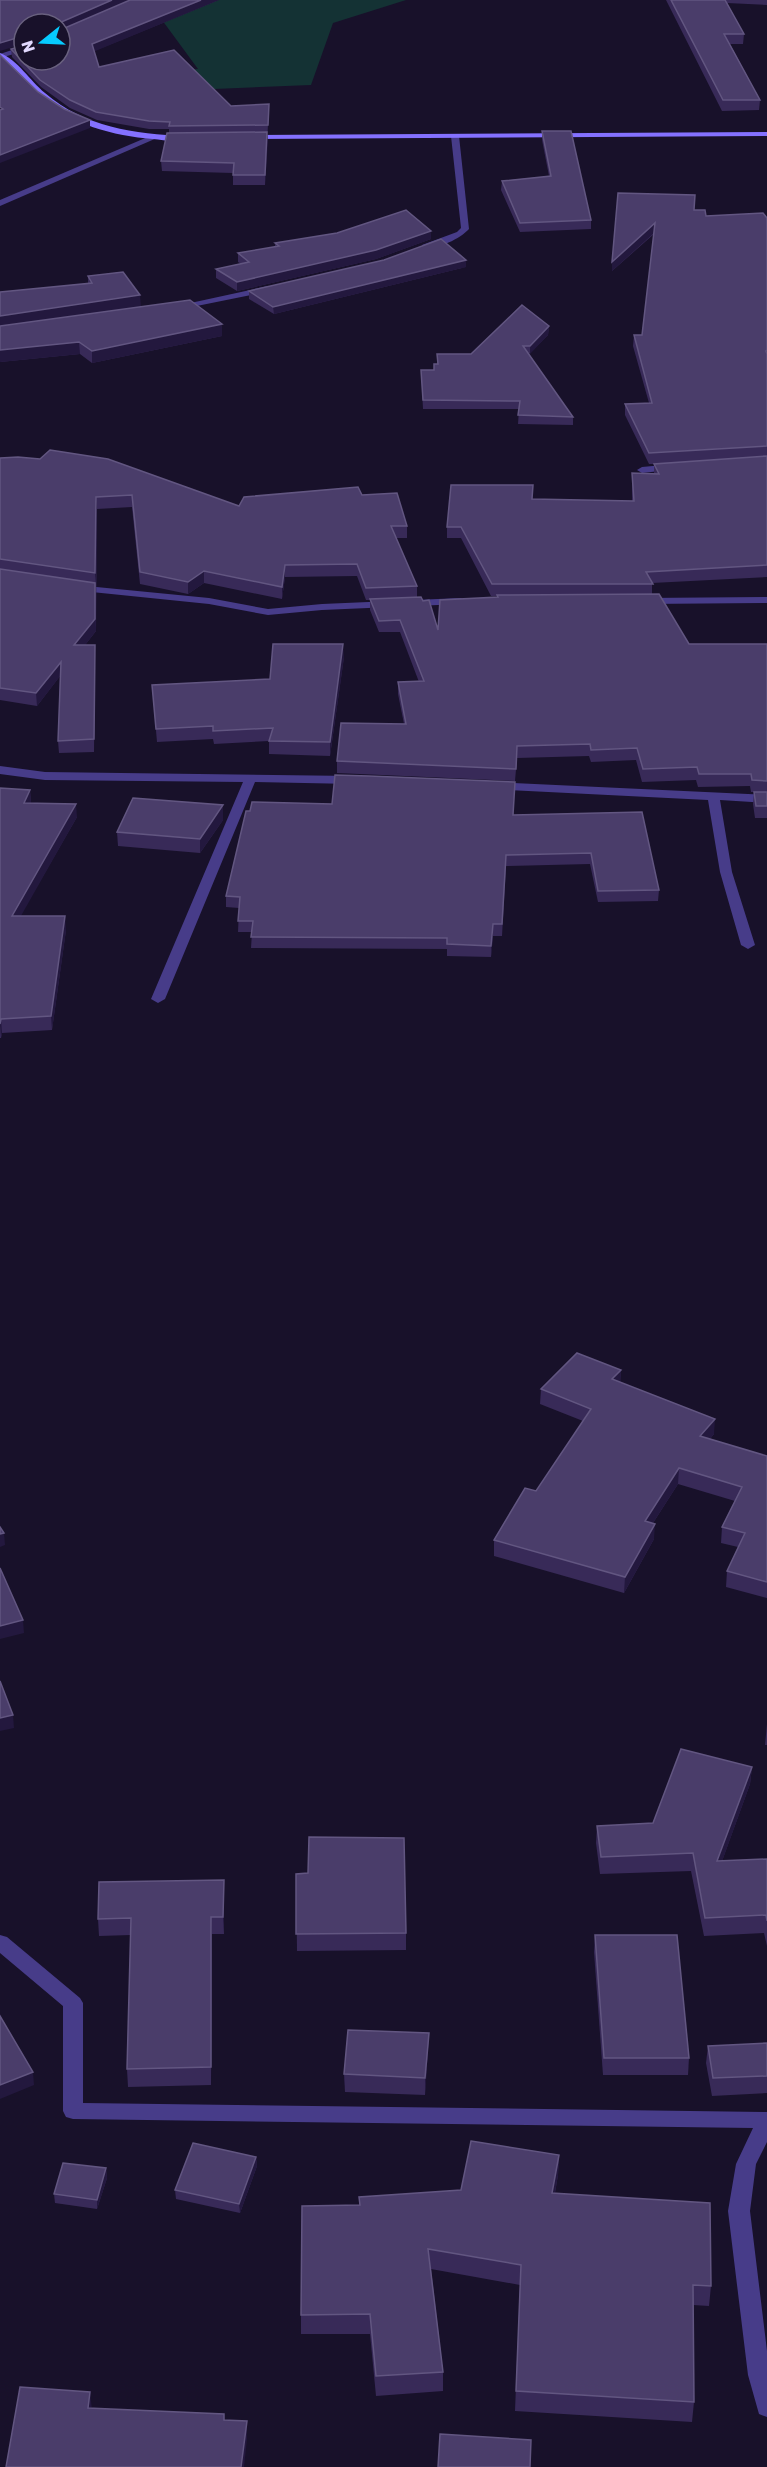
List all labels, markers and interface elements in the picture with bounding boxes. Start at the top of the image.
north arrow [12,12,72,72]
text: N [17,38,39,55]

